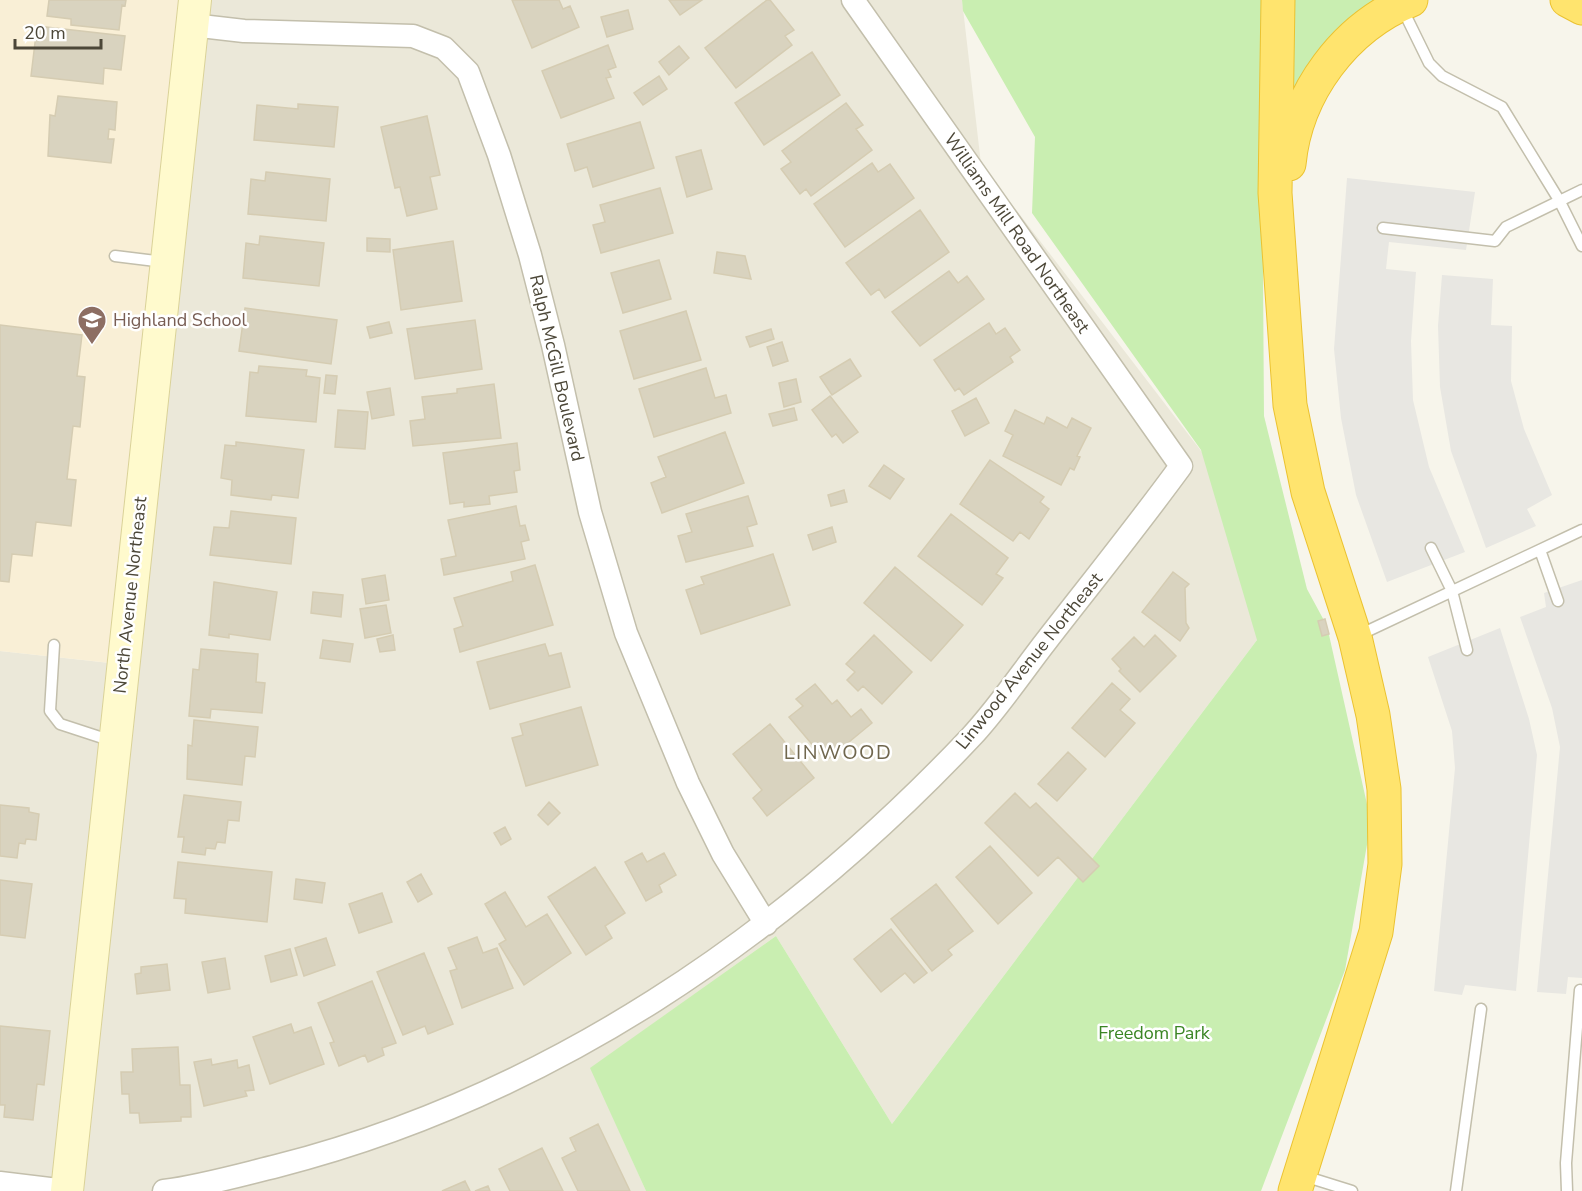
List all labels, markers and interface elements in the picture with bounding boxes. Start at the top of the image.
scale bar [15,12,100,50]
text: 20 m [24,21,66,45]
street label: Williams Mill Road Northeast [939,128,1096,338]
street label: Ralph McGill Boulevard [524,272,590,464]
school or university icon: Highland School [76,304,108,346]
place label: Highland School [113,308,248,332]
street label: North Avenue Northeast [108,495,152,695]
street label: Linwood Avenue Northeast [950,567,1108,754]
district label: LINWOOD [784,739,892,766]
park label: Freedom Park [1098,1021,1211,1045]

